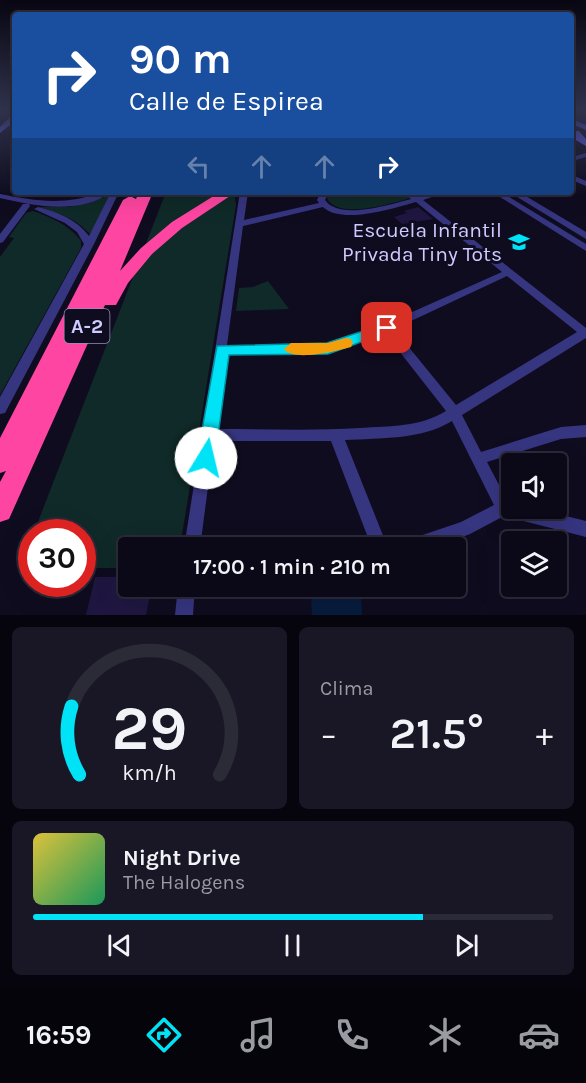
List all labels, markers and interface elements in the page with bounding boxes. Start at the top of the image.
text: 90 m [129,34,232,84]
icon: right [30,36,108,114]
text: Calle de Espirea [129,85,324,117]
icon: left [182,150,215,183]
icon: ahead [245,150,278,183]
icon: ahead [308,150,341,183]
icon: right [371,150,404,183]
place label: Escuela Infantil Privada Tiny Tots [342,218,502,266]
school or university icon: Escuela Infantil Privada Tiny Tots [507,230,531,254]
pin [361,302,412,353]
road number: A-2 [64,309,110,343]
icon: arrive [370,311,403,344]
position arrow [174,426,238,490]
map controls [501,453,567,597]
button: sound [501,453,567,519]
speed limit sign: 30 [18,519,96,597]
button: layers [501,531,567,597]
text: 17:00 · 1 min · 210 m [193,554,391,580]
text: Clima [320,677,374,700]
text: 29 [112,692,187,765]
text: 21.5° [389,707,484,759]
text: − [320,715,337,753]
text: + [536,715,553,753]
text: km/h [122,760,177,785]
text: Night Drive [123,845,241,871]
text: The Halogens [123,871,245,894]
icon: previous [103,929,136,962]
icon: pause [276,929,309,962]
icon: next [450,929,483,962]
icon: directions [143,1014,185,1056]
icon: music [237,1014,279,1056]
icon: phone [331,1014,373,1056]
icon: climate [424,1014,466,1056]
icon: car [518,1014,560,1056]
text: 16:59 [26,1019,91,1051]

